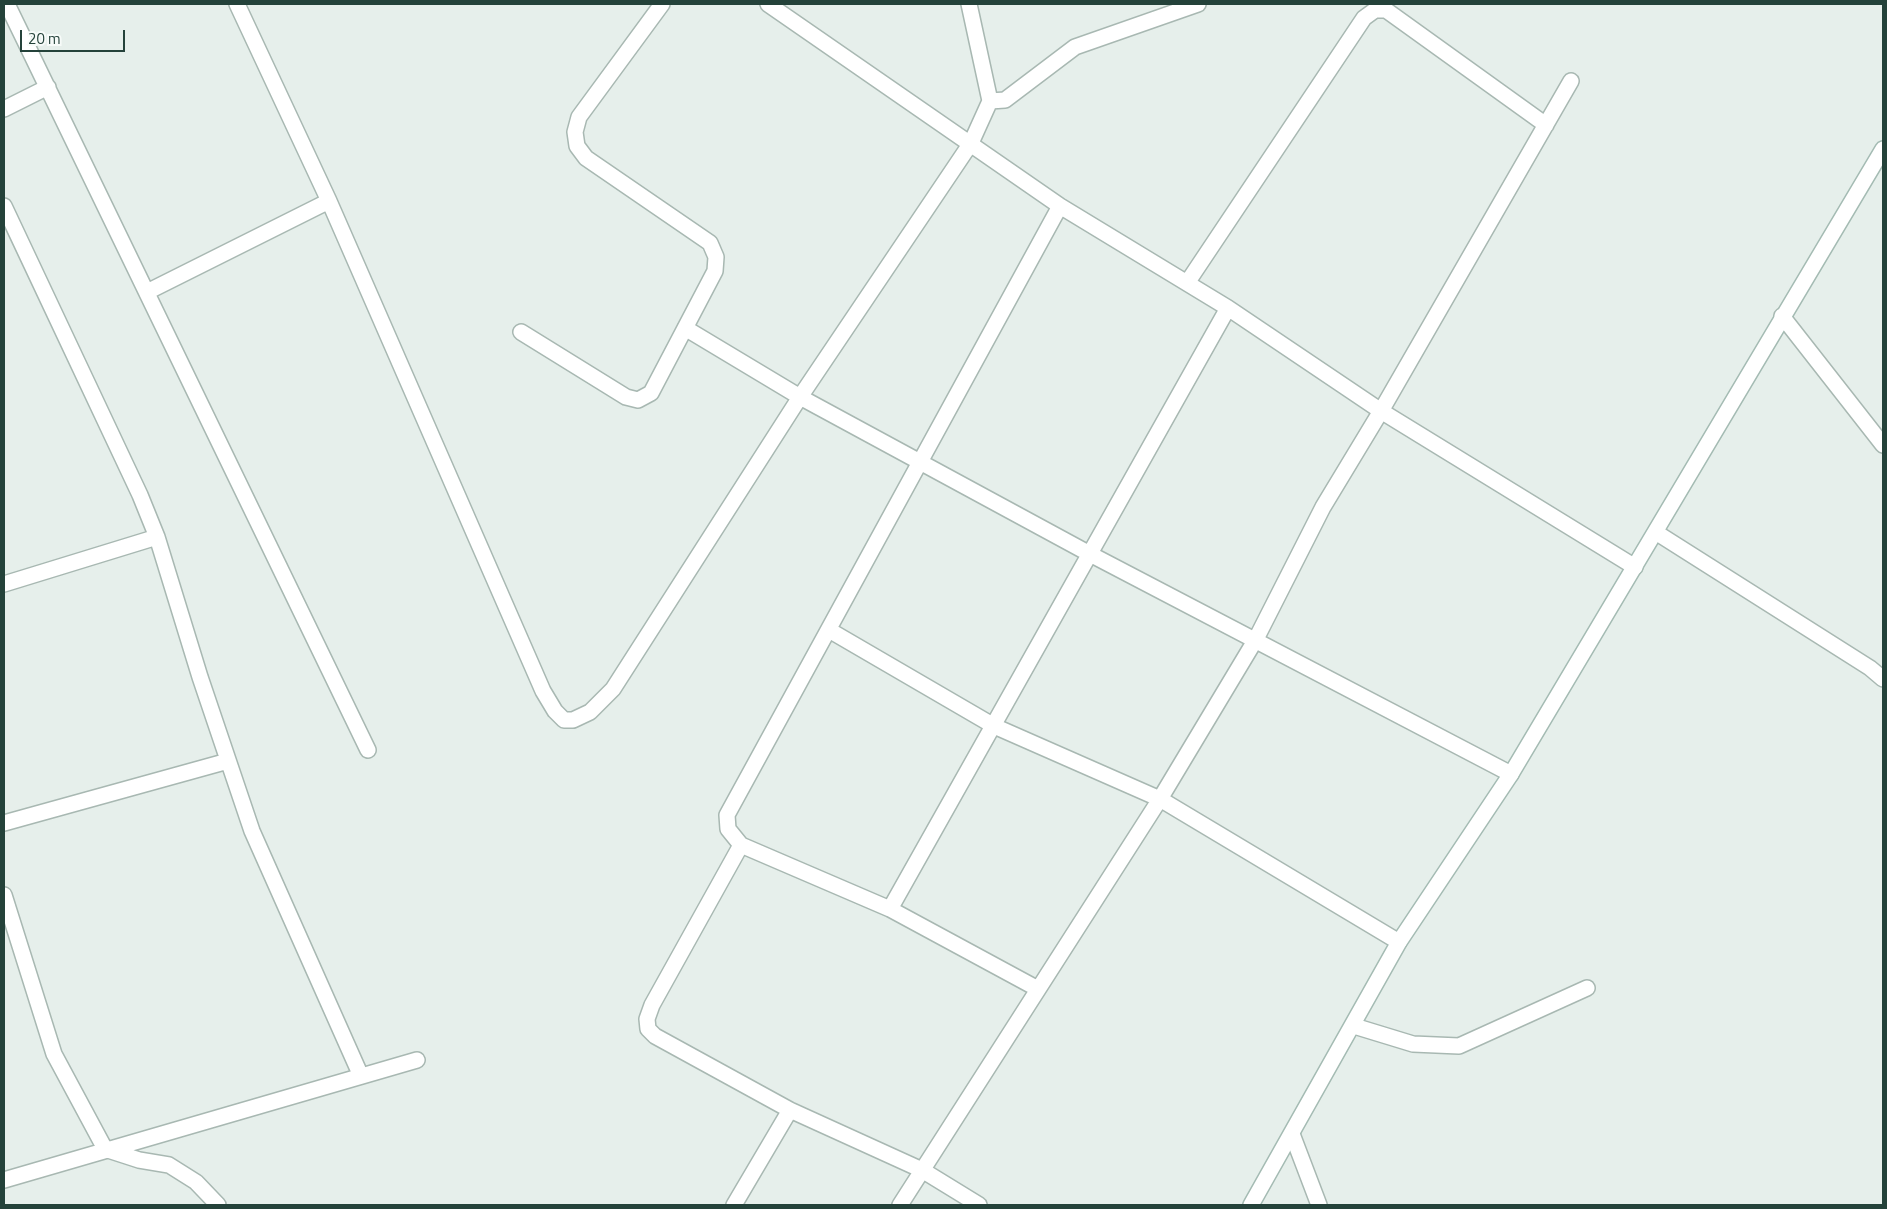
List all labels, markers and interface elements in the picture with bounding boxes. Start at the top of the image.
scale bar [22,20,128,52]
text: 20 m [28,27,61,50]

